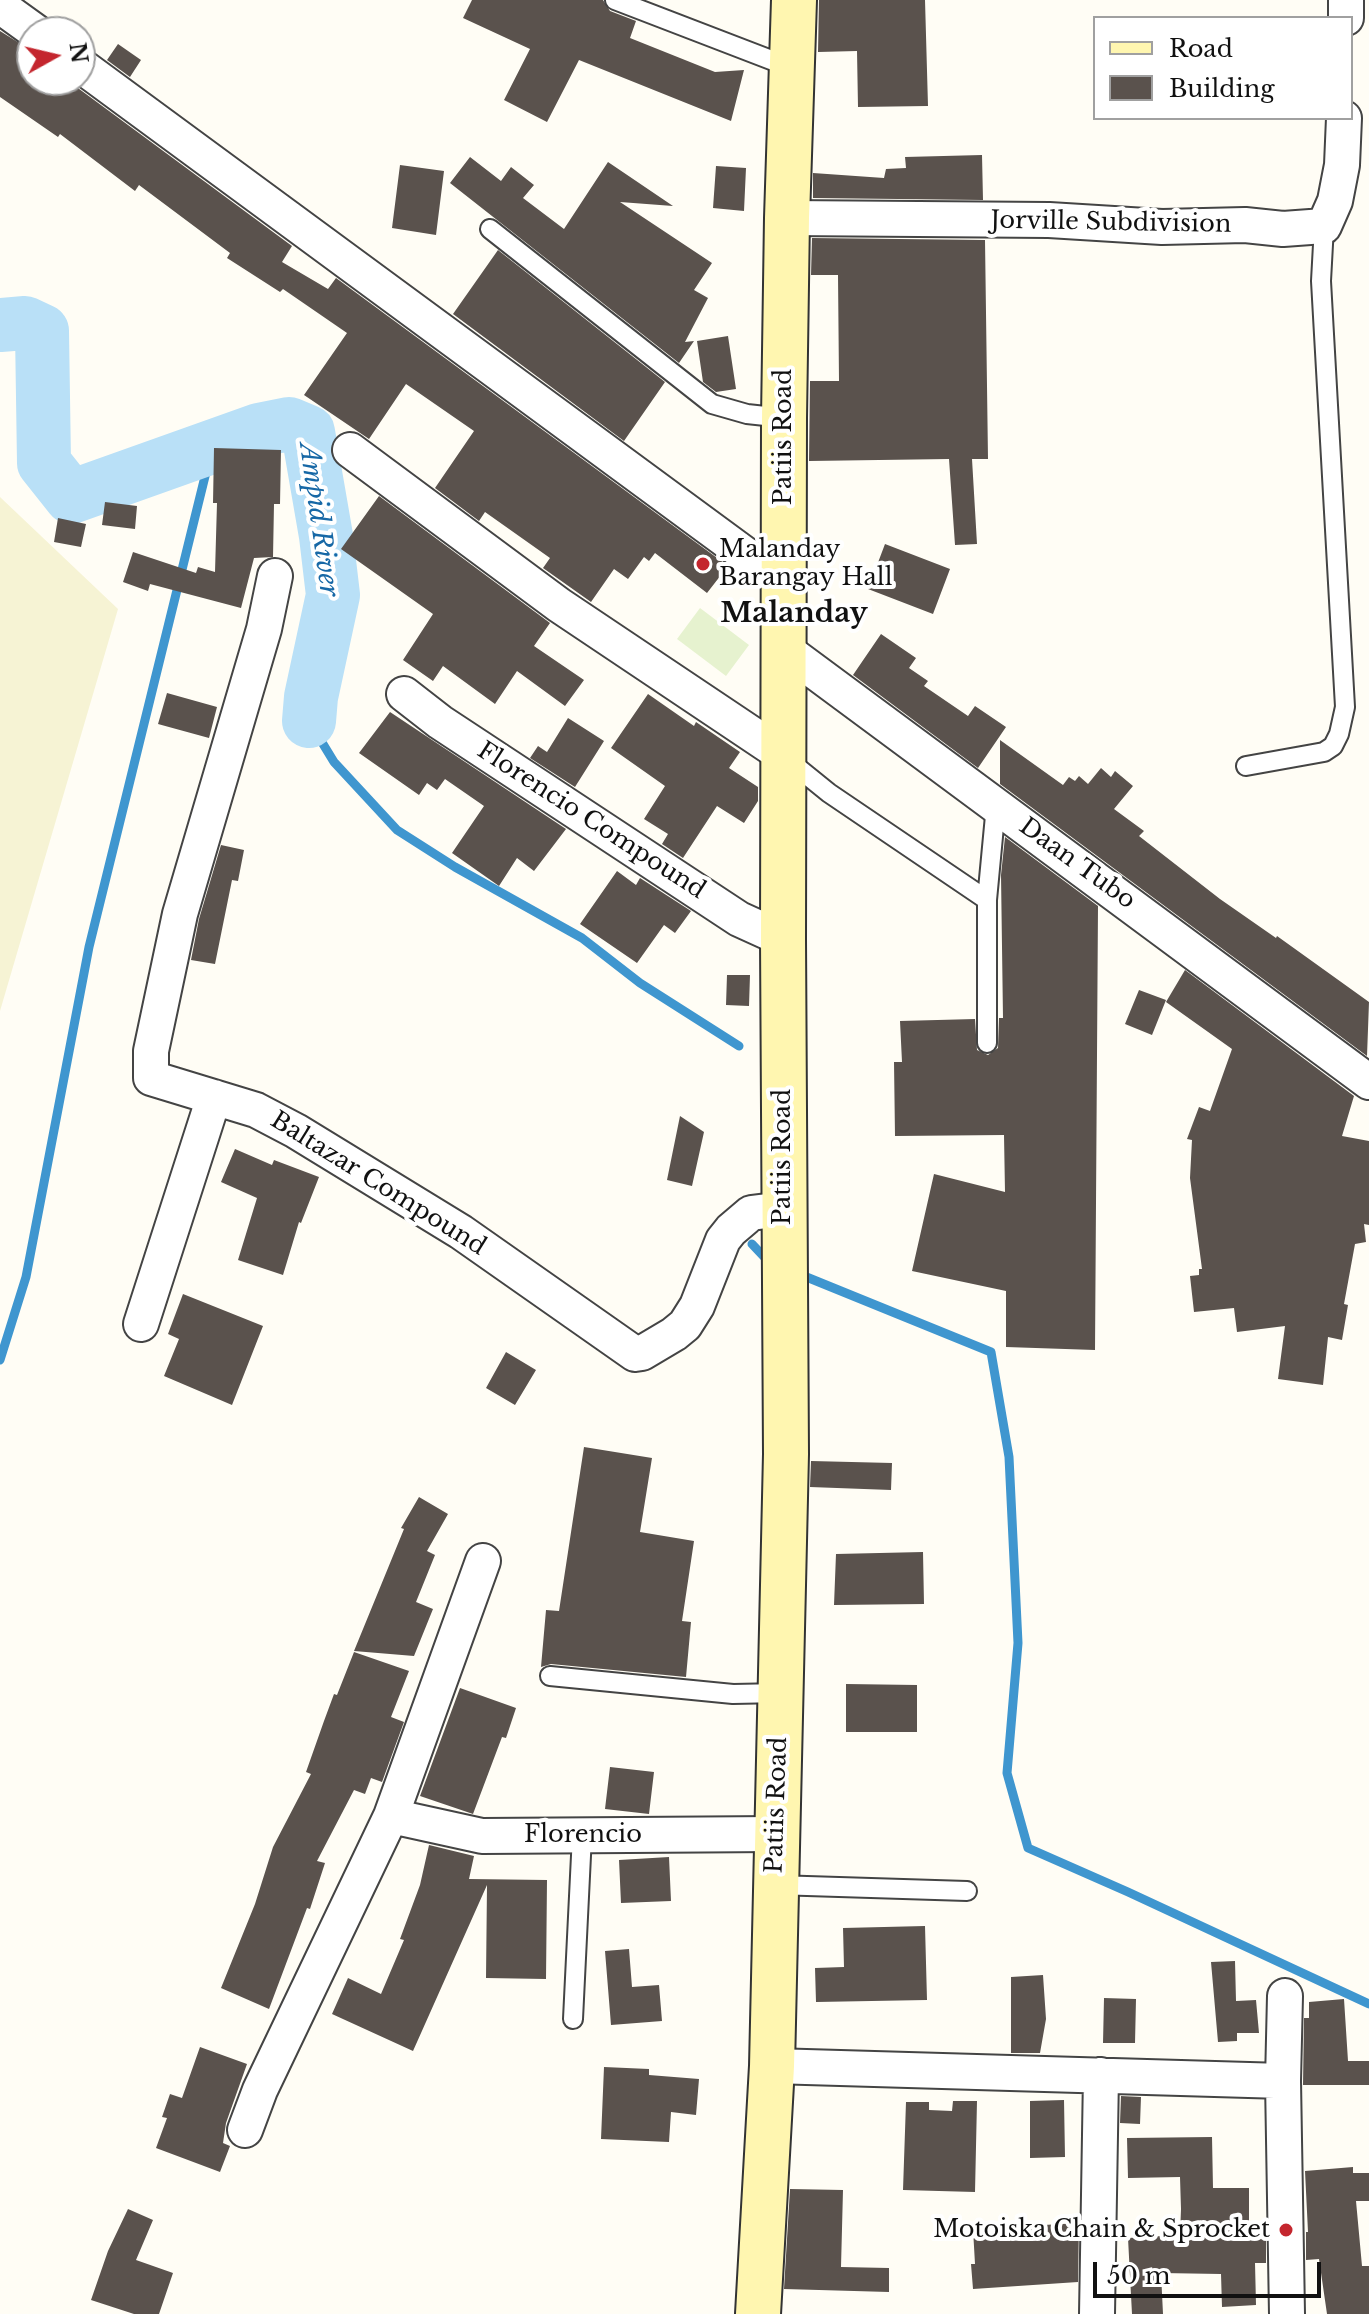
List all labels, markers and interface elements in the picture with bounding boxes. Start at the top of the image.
north arrow [16,16,96,96]
legend [1093,16,1353,120]
text: Road [1169,34,1233,63]
text: N [63,41,93,65]
text: Building [1169,74,1275,103]
street label: Jorville Subdivision [990,207,1232,239]
street label: Patiis Road [770,369,798,505]
water label: Ampid River [292,441,344,599]
place label: Malanday Barangay Hall [719,536,892,592]
marker: Malanday Barangay Hall [694,555,712,573]
district label: Malanday [720,597,868,631]
street label: Florencio Compound [472,736,710,906]
street label: Daan Tubo [1013,812,1141,916]
street label: Patiis Road [769,1089,797,1225]
street label: Baltazar Compound [265,1106,491,1262]
street label: Patiis Road [760,1736,794,1874]
street label: Florencio [524,1821,642,1849]
place label: Motoiska Chain & Sprocket [933,2216,1270,2244]
marker: Motoiska Chain & Sprocket [1277,2221,1295,2239]
scale bar [1097,2246,1325,2296]
text: 50 m [1107,2261,1170,2290]

